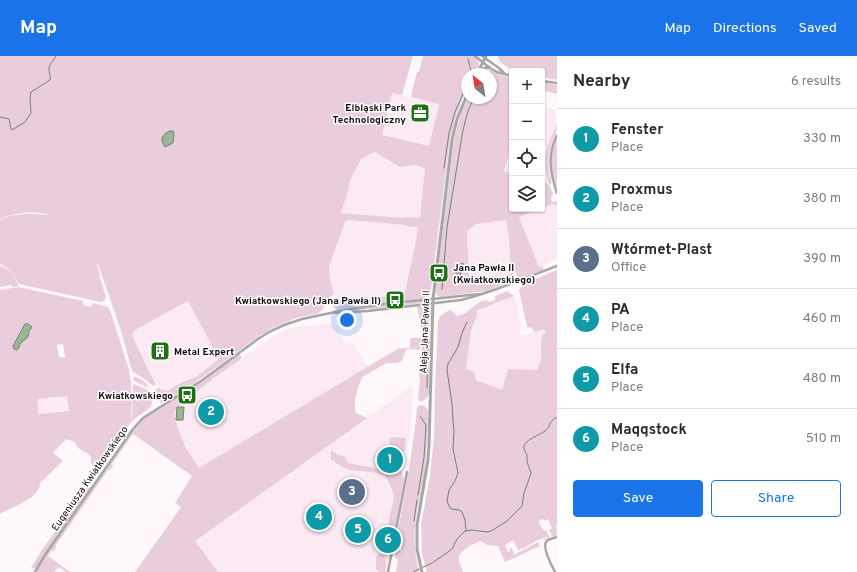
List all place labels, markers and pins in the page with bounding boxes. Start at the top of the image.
place label: Elbląski Park Technologiczny [333,102,406,127]
office icon: Elbląski Park Technologiczny [409,102,431,124]
bus stop icon: Jana Pawła II (Kwiatkowskiego) [428,262,450,284]
place label: Jana Pawła II (Kwiatkowskiego) [453,262,535,287]
bus stop icon: Kwiatkowskiego (Jana Pawła II) [384,289,406,311]
place label: Kwiatkowskiego (Jana Pawła II) [235,295,381,308]
building icon: Metal Expert [149,340,171,362]
place label: Metal Expert [174,346,234,359]
bus stop icon: Kwiatkowskiego [176,384,198,406]
place label: Kwiatkowskiego [98,390,173,403]
pin: 2 [198,397,224,427]
pin: 1 [377,445,403,475]
pin: 3 [339,477,365,507]
pin: 4 [306,502,332,532]
pin: 5 [345,515,371,545]
pin: 6 [375,525,401,555]

